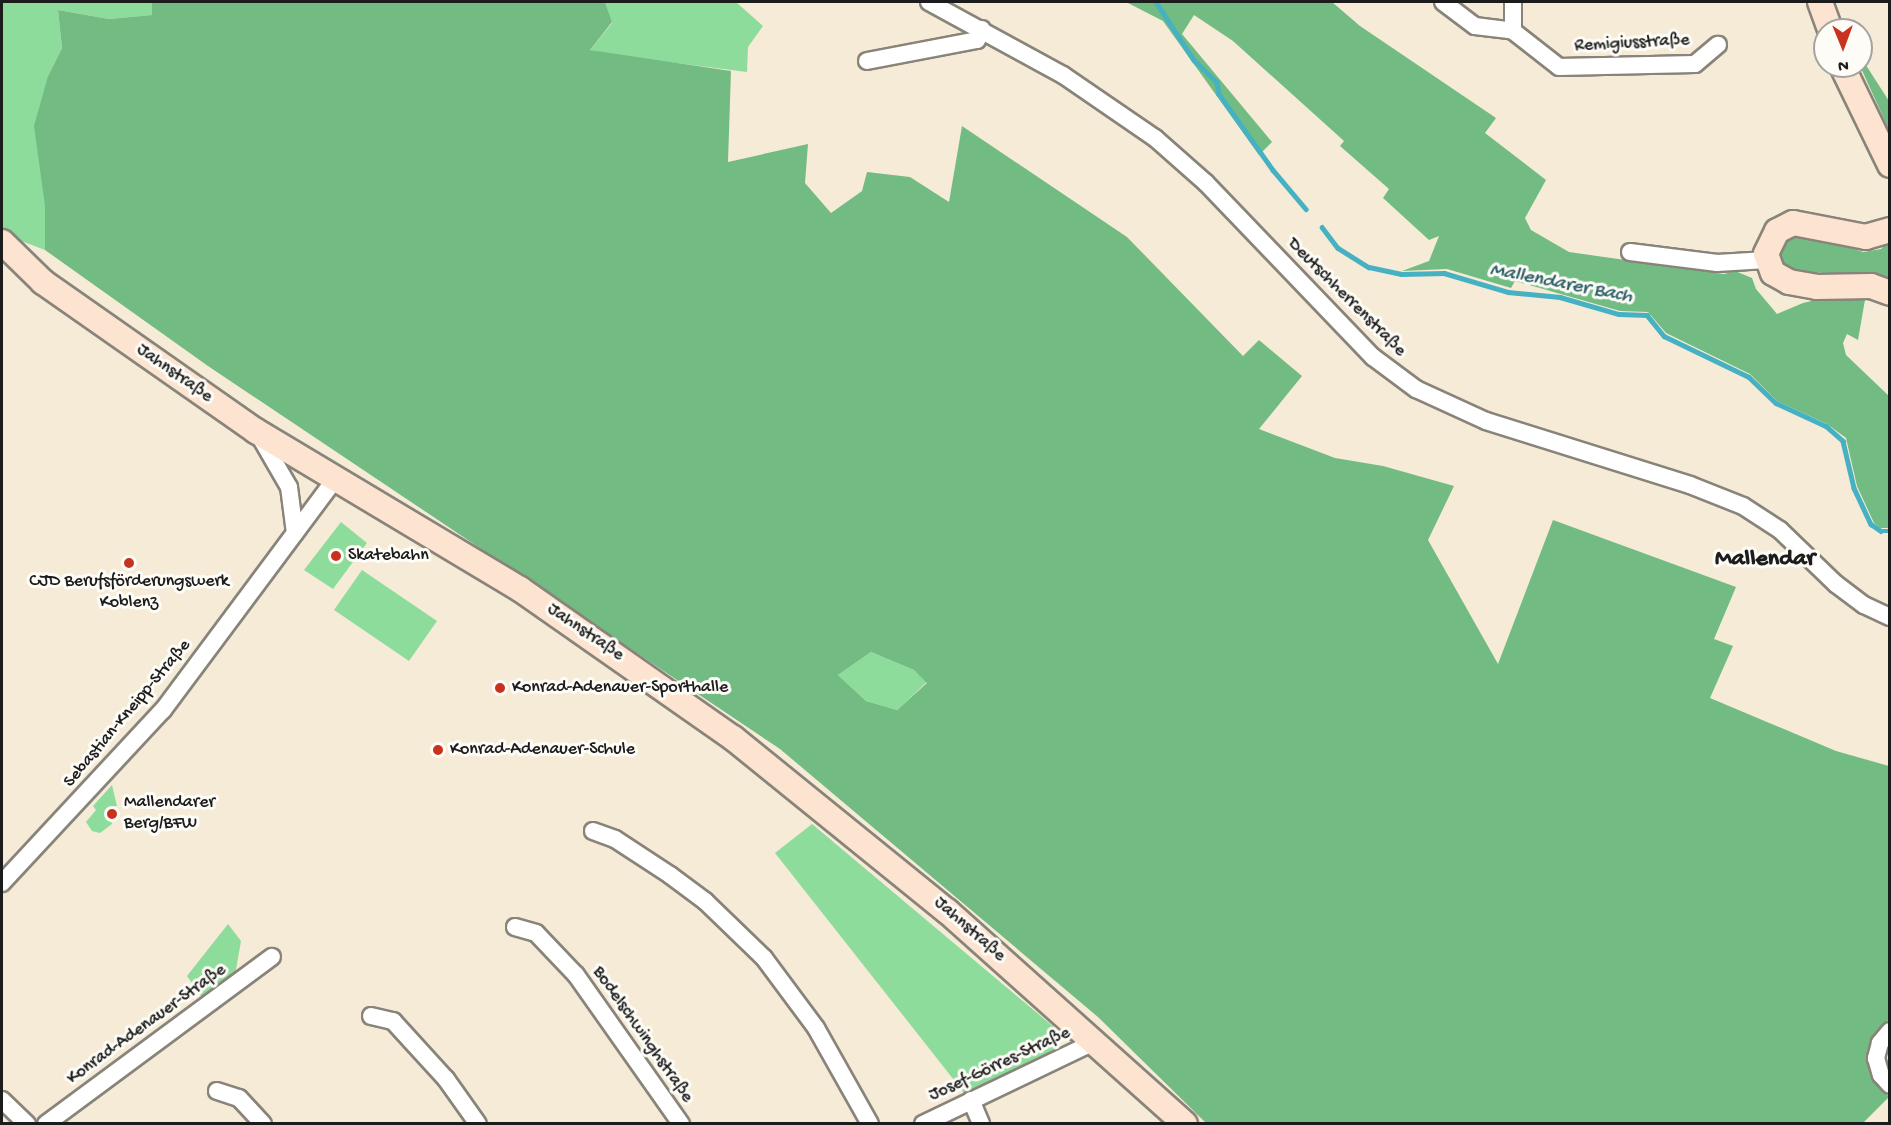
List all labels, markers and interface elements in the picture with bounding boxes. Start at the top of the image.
north arrow [1813,18,1873,78]
street label: Remigiusstraße [1574,30,1690,58]
text: N [1838,55,1849,74]
street label: Deutschherrenstraße [1282,234,1410,362]
water label: Mallendarer Bach [1488,258,1634,310]
street label: Jahnstraße [132,340,216,408]
place label: Skatebahn [348,545,429,567]
district label: Mallendar [1715,546,1815,574]
marker: Skatebahn [329,549,343,563]
marker: CJD Berufsförderungswerk Koblenz [122,556,136,570]
place label: CJD Berufsförderungswerk Koblenz [29,572,229,614]
street label: Jahnstraße [542,599,628,667]
street label: Sebastian-Kneipp-Straße [60,636,196,792]
place label: Konrad-Adenauer-Sporthalle [512,677,728,699]
marker: Konrad-Adenauer-Sporthalle [493,681,507,695]
place label: Konrad-Adenauer-Schule [450,739,635,761]
marker: Konrad-Adenauer-Schule [431,743,445,757]
place label: Mallendarer Berg/BFW [124,793,215,836]
marker: Mallendarer Berg/BFW [105,807,119,821]
street label: Jahnstraße [929,893,1009,967]
street label: Konrad-Adenauer-Straße [63,960,231,1090]
street label: Bodelschwinghstraße [587,963,697,1107]
street label: Josef-Görres-Straße [926,1023,1074,1107]

